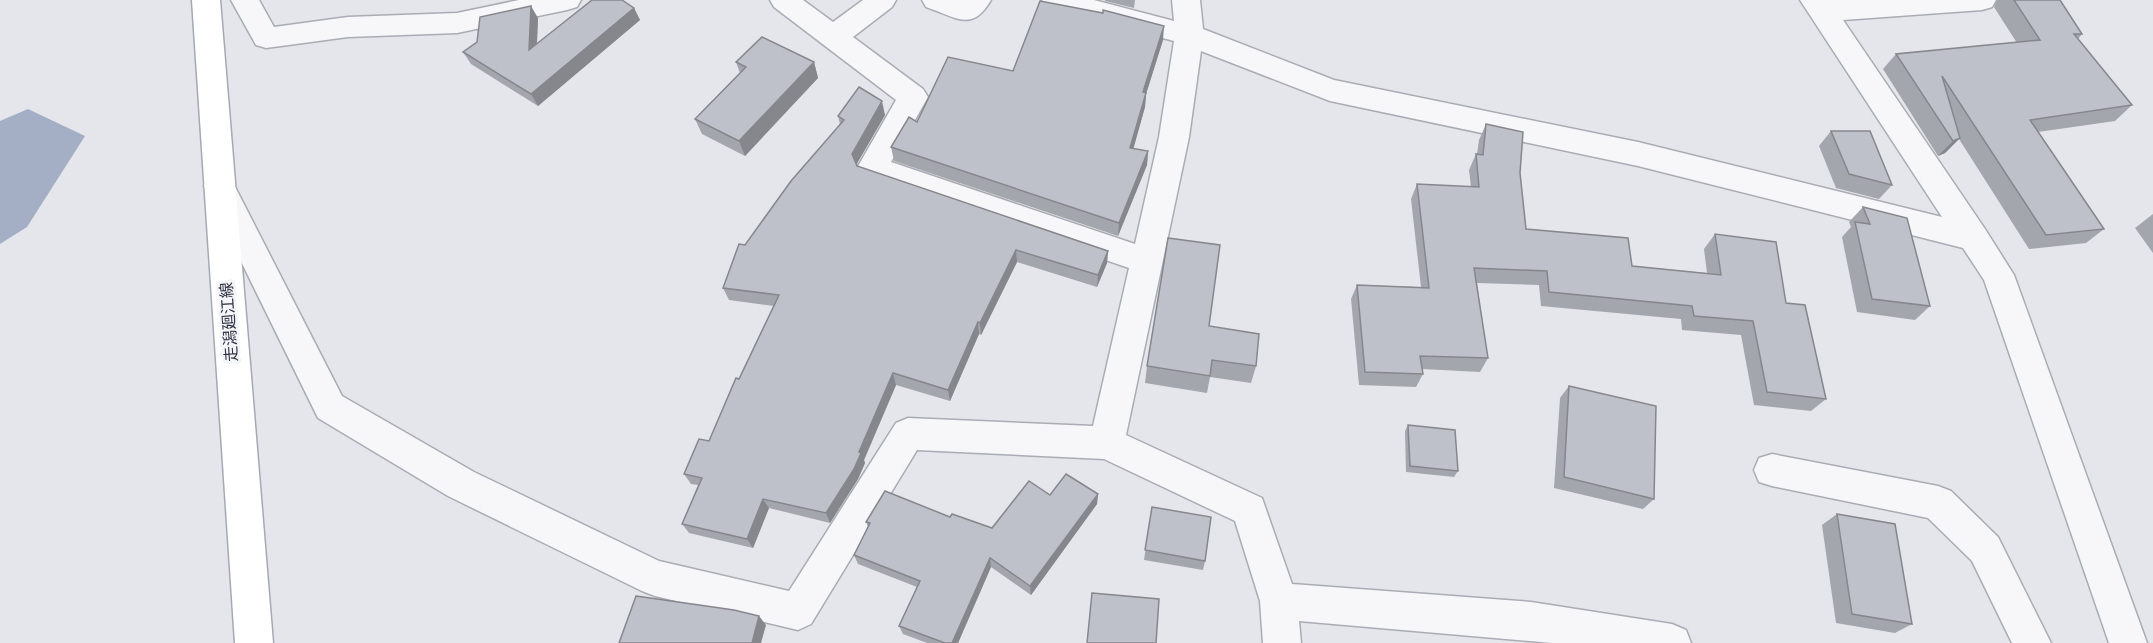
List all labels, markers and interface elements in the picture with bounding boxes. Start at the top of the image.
street label: 走潟廻江線 [217,281,241,363]

